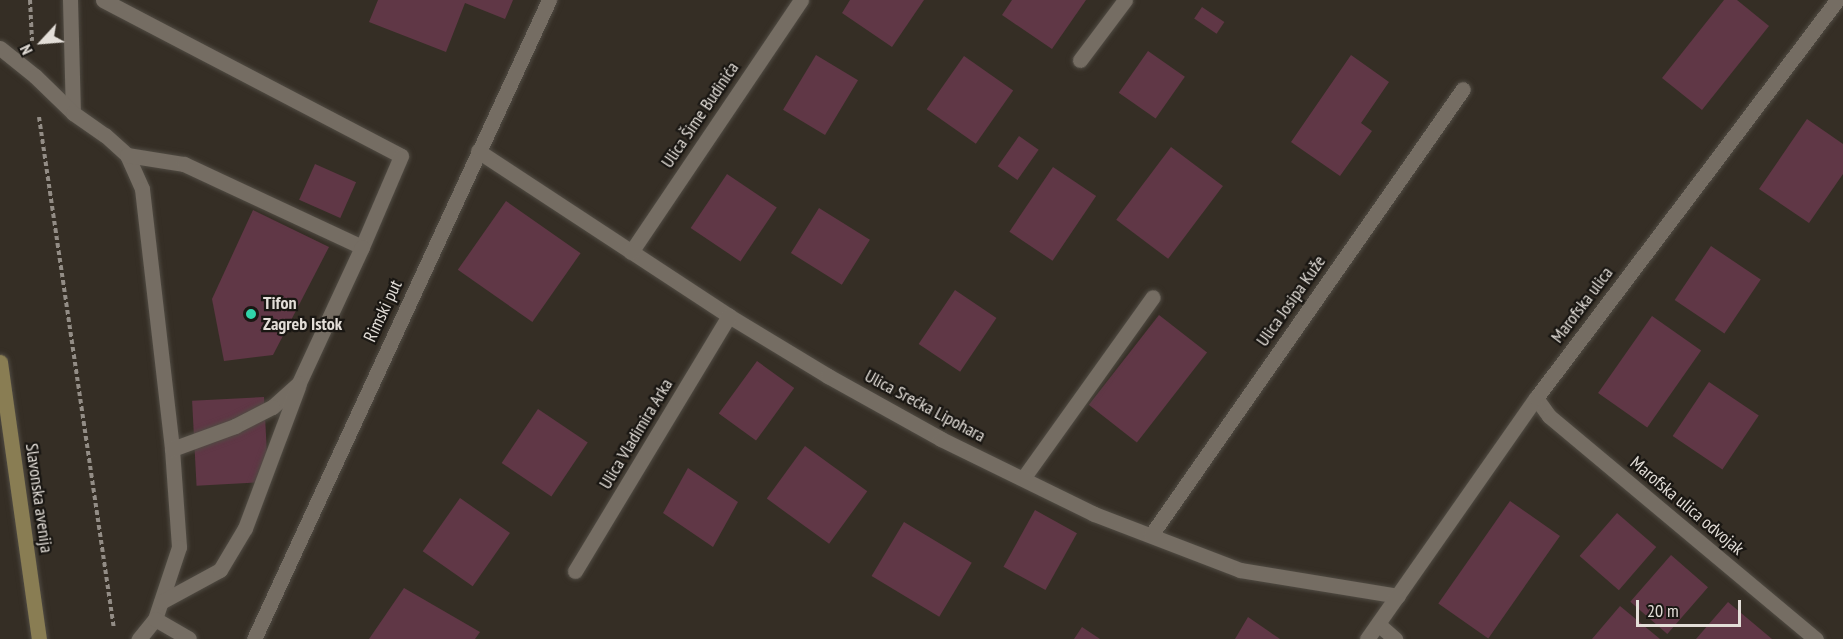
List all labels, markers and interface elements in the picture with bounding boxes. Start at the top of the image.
north arrow [12,12,72,72]
text: N [15,42,37,58]
street label: Ulica Šime Budinića [657,58,743,172]
street label: Ulica Josipa Kuže [1252,251,1330,351]
street label: Marofska ulica [1546,263,1618,347]
street label: Rimski put [359,277,407,345]
place label: Tifon Zagreb Istok [263,293,342,336]
marker: Tifon Zagreb Istok [244,307,258,321]
street label: Ulica Srećka Lipohara [861,365,989,447]
street label: Ulica Vladimira Arka [594,375,678,493]
street label: Slavonska avenija [21,442,57,554]
street label: Marofska ulica odvojak [1626,452,1748,560]
scale bar [1639,588,1744,626]
text: 20 m [1647,599,1679,622]

